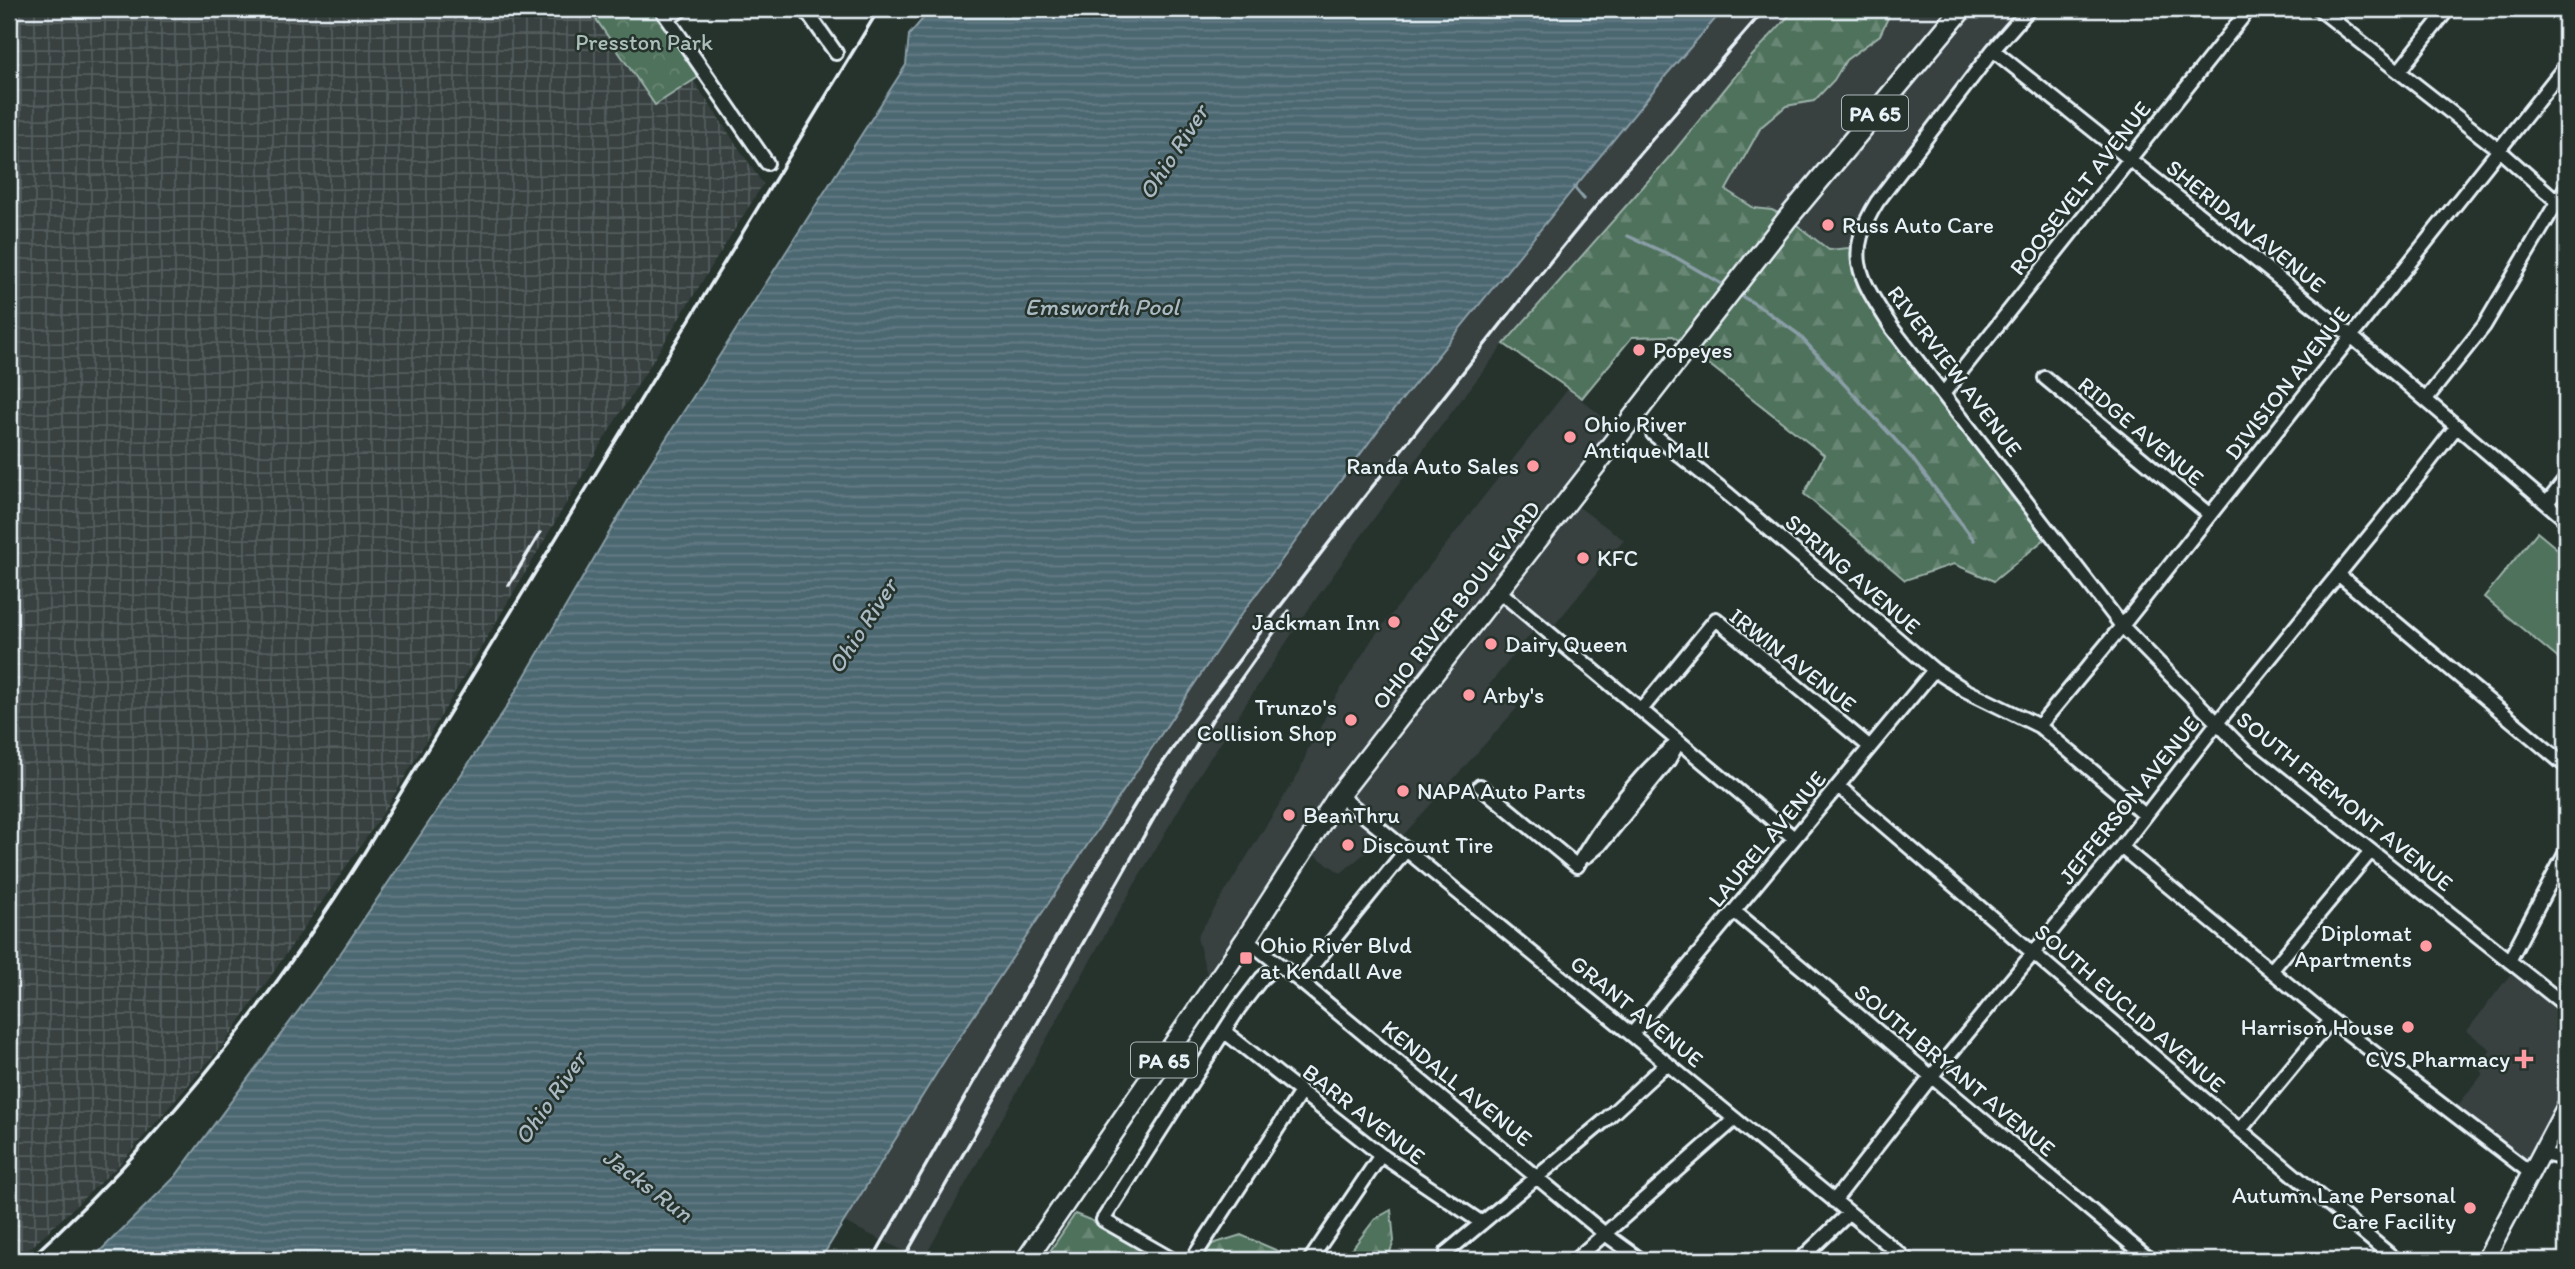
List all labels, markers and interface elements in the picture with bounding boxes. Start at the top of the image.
park label: Presston Park [575,28,713,56]
street label: ROOSEVELT AVENUE [2003,95,2157,281]
road number: PA 65 [1842,96,1908,130]
water label: Ohio River [1132,97,1216,205]
street label: SHERIDAN AVENUE [2161,153,2331,299]
place label: Russ Auto Care [1842,211,1994,239]
marker: Russ Auto Care [1820,217,1836,233]
street label: RIVERVIEW AVENUE [1881,280,2029,462]
water label: Emsworth Pool [1025,292,1181,321]
street label: DIVISION AVENUE [2218,301,2356,465]
place label: Popeyes [1653,336,1733,364]
marker: Popeyes [1631,342,1647,358]
street label: RIDGE AVENUE [2072,370,2210,492]
place label: Ohio River Antique Mall [1584,410,1710,464]
marker: Ohio River Antique Mall [1562,429,1578,445]
place label: Randa Auto Sales [1346,452,1519,480]
marker: Randa Auto Sales [1525,458,1541,474]
street label: OHIO RIVER BOULEVARD [1366,495,1546,715]
street label: SPRING AVENUE [1780,508,1926,640]
place label: KFC [1597,544,1638,572]
marker: KFC [1575,550,1591,566]
water label: Ohio River [821,571,905,679]
street label: IRWIN AVENUE [1724,602,1862,718]
place label: Jackman Inn [1252,608,1380,636]
marker: Jackman Inn [1386,614,1402,630]
place label: Dairy Queen [1505,630,1628,658]
marker: Dairy Queen [1483,636,1499,652]
place label: Arby's [1483,681,1544,709]
marker: Arby's [1461,687,1477,703]
place label: Trunzo's Collision Shop [1197,693,1337,747]
street label: SOUTH FREMONT AVENUE [2231,705,2459,897]
street label: JEFFERSON AVENUE [2053,710,2205,890]
marker: Trunzo's Collision Shop [1343,712,1359,728]
street label: LAUREL AVENUE [1702,765,1832,913]
place label: NAPA Auto Parts [1417,777,1586,805]
marker: NAPA Auto Parts [1395,783,1411,799]
place label: BeanThru [1303,801,1400,829]
marker: BeanThru [1281,807,1297,823]
place label: Discount Tire [1362,831,1494,859]
marker: Discount Tire [1340,837,1356,853]
street label: SOUTH EUCLID AVENUE [2029,917,2231,1099]
place label: Diplomat Apartments [2294,919,2412,973]
place label: Ohio River Blvd at Kendall Ave [1260,931,1412,985]
marker: Diplomat Apartments [2418,938,2434,954]
street label: GRANT AVENUE [1565,949,1709,1073]
marker: Ohio River Blvd at Kendall Ave [1238,950,1254,966]
street label: SOUTH BRYANT AVENUE [1849,978,2061,1162]
place label: Harrison House [2241,1013,2394,1041]
street label: KENDALL AVENUE [1376,1014,1538,1152]
marker: Harrison House [2400,1019,2416,1035]
road number: PA 65 [1131,1042,1197,1078]
water label: Ohio River [508,1044,594,1150]
place label: CVS Pharmacy [2365,1045,2510,1073]
marker: CVS Pharmacy [2516,1051,2532,1067]
street label: BARR AVENUE [1297,1057,1431,1171]
water label: Jacks Run [597,1142,699,1228]
place label: Autumn Lane Personal Care Facility [2232,1181,2456,1235]
marker: Autumn Lane Personal Care Facility [2462,1200,2478,1216]

